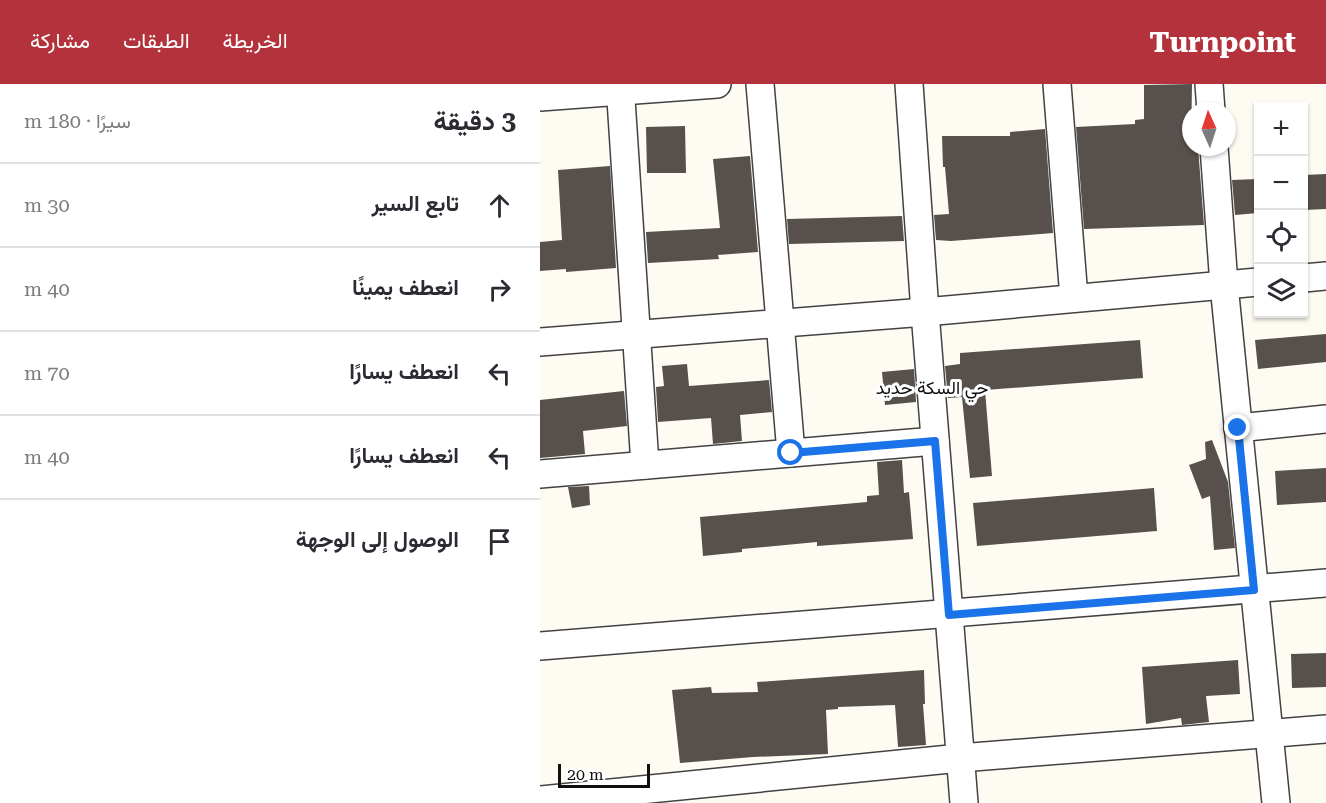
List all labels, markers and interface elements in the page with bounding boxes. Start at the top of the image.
text: Turnpoint [1149,26,1296,59]
text: مشاركة [30,29,90,53]
text: الطبقات [123,29,190,53]
text: الخريطة [223,29,288,53]
north arrow [1182,102,1236,156]
map controls [1254,102,1308,318]
button: + [1254,102,1308,156]
text: 3 دقيقة [434,106,516,136]
text: سيرًا · 180 m [24,109,131,133]
button: − [1254,156,1308,210]
icon: ahead [483,189,516,222]
text: تابع السير [371,191,459,216]
text: 30 m [24,193,70,217]
button: locate [1254,210,1308,264]
button: layers [1254,264,1308,318]
icon: right [483,273,516,306]
text: انعطف يمينًا [352,275,459,300]
text: 40 m [24,277,70,301]
icon: left [483,357,516,390]
text: انعطف يسارًا [349,359,459,384]
text: 70 m [24,361,70,385]
district label: حي السكة حديد [876,377,988,403]
route end [1224,414,1250,440]
route start [777,439,803,465]
icon: left [483,441,516,474]
text: انعطف يسارًا [349,443,459,468]
text: 40 m [24,445,70,469]
icon: arrive [483,525,516,558]
text: الوصول إلى الوجهة [296,527,459,552]
scale bar [558,761,650,788]
text: 20 m [567,765,604,784]

